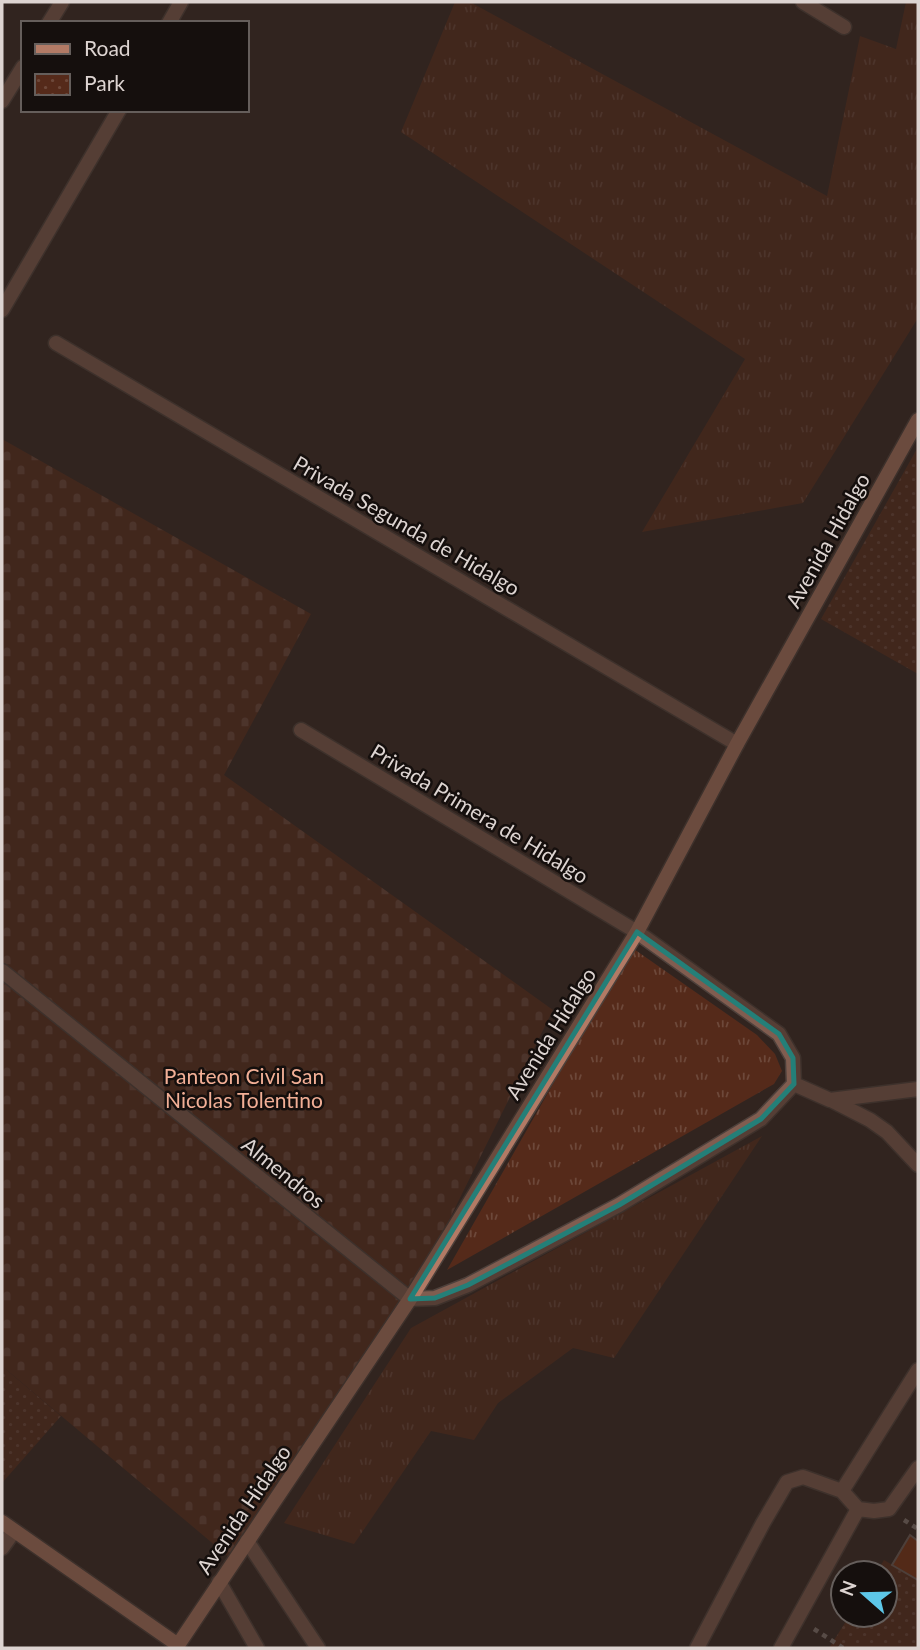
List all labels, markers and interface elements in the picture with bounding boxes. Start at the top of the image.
legend [21,21,248,112]
text: Road [84,35,131,60]
text: Park [84,70,125,95]
street label: Privada Segunda de Hidalgo [289,450,525,600]
street label: Avenida Hidalgo [780,468,874,612]
street label: Privada Primera de Hidalgo [367,738,593,888]
street label: Avenida Hidalgo [500,963,600,1103]
park label: Panteon Civil San Nicolas Tolentino [164,1063,324,1112]
street label: Almendros [238,1131,330,1213]
street label: Avenida Hidalgo [191,1440,295,1578]
north arrow [829,1559,899,1629]
text: N [834,1577,861,1599]

